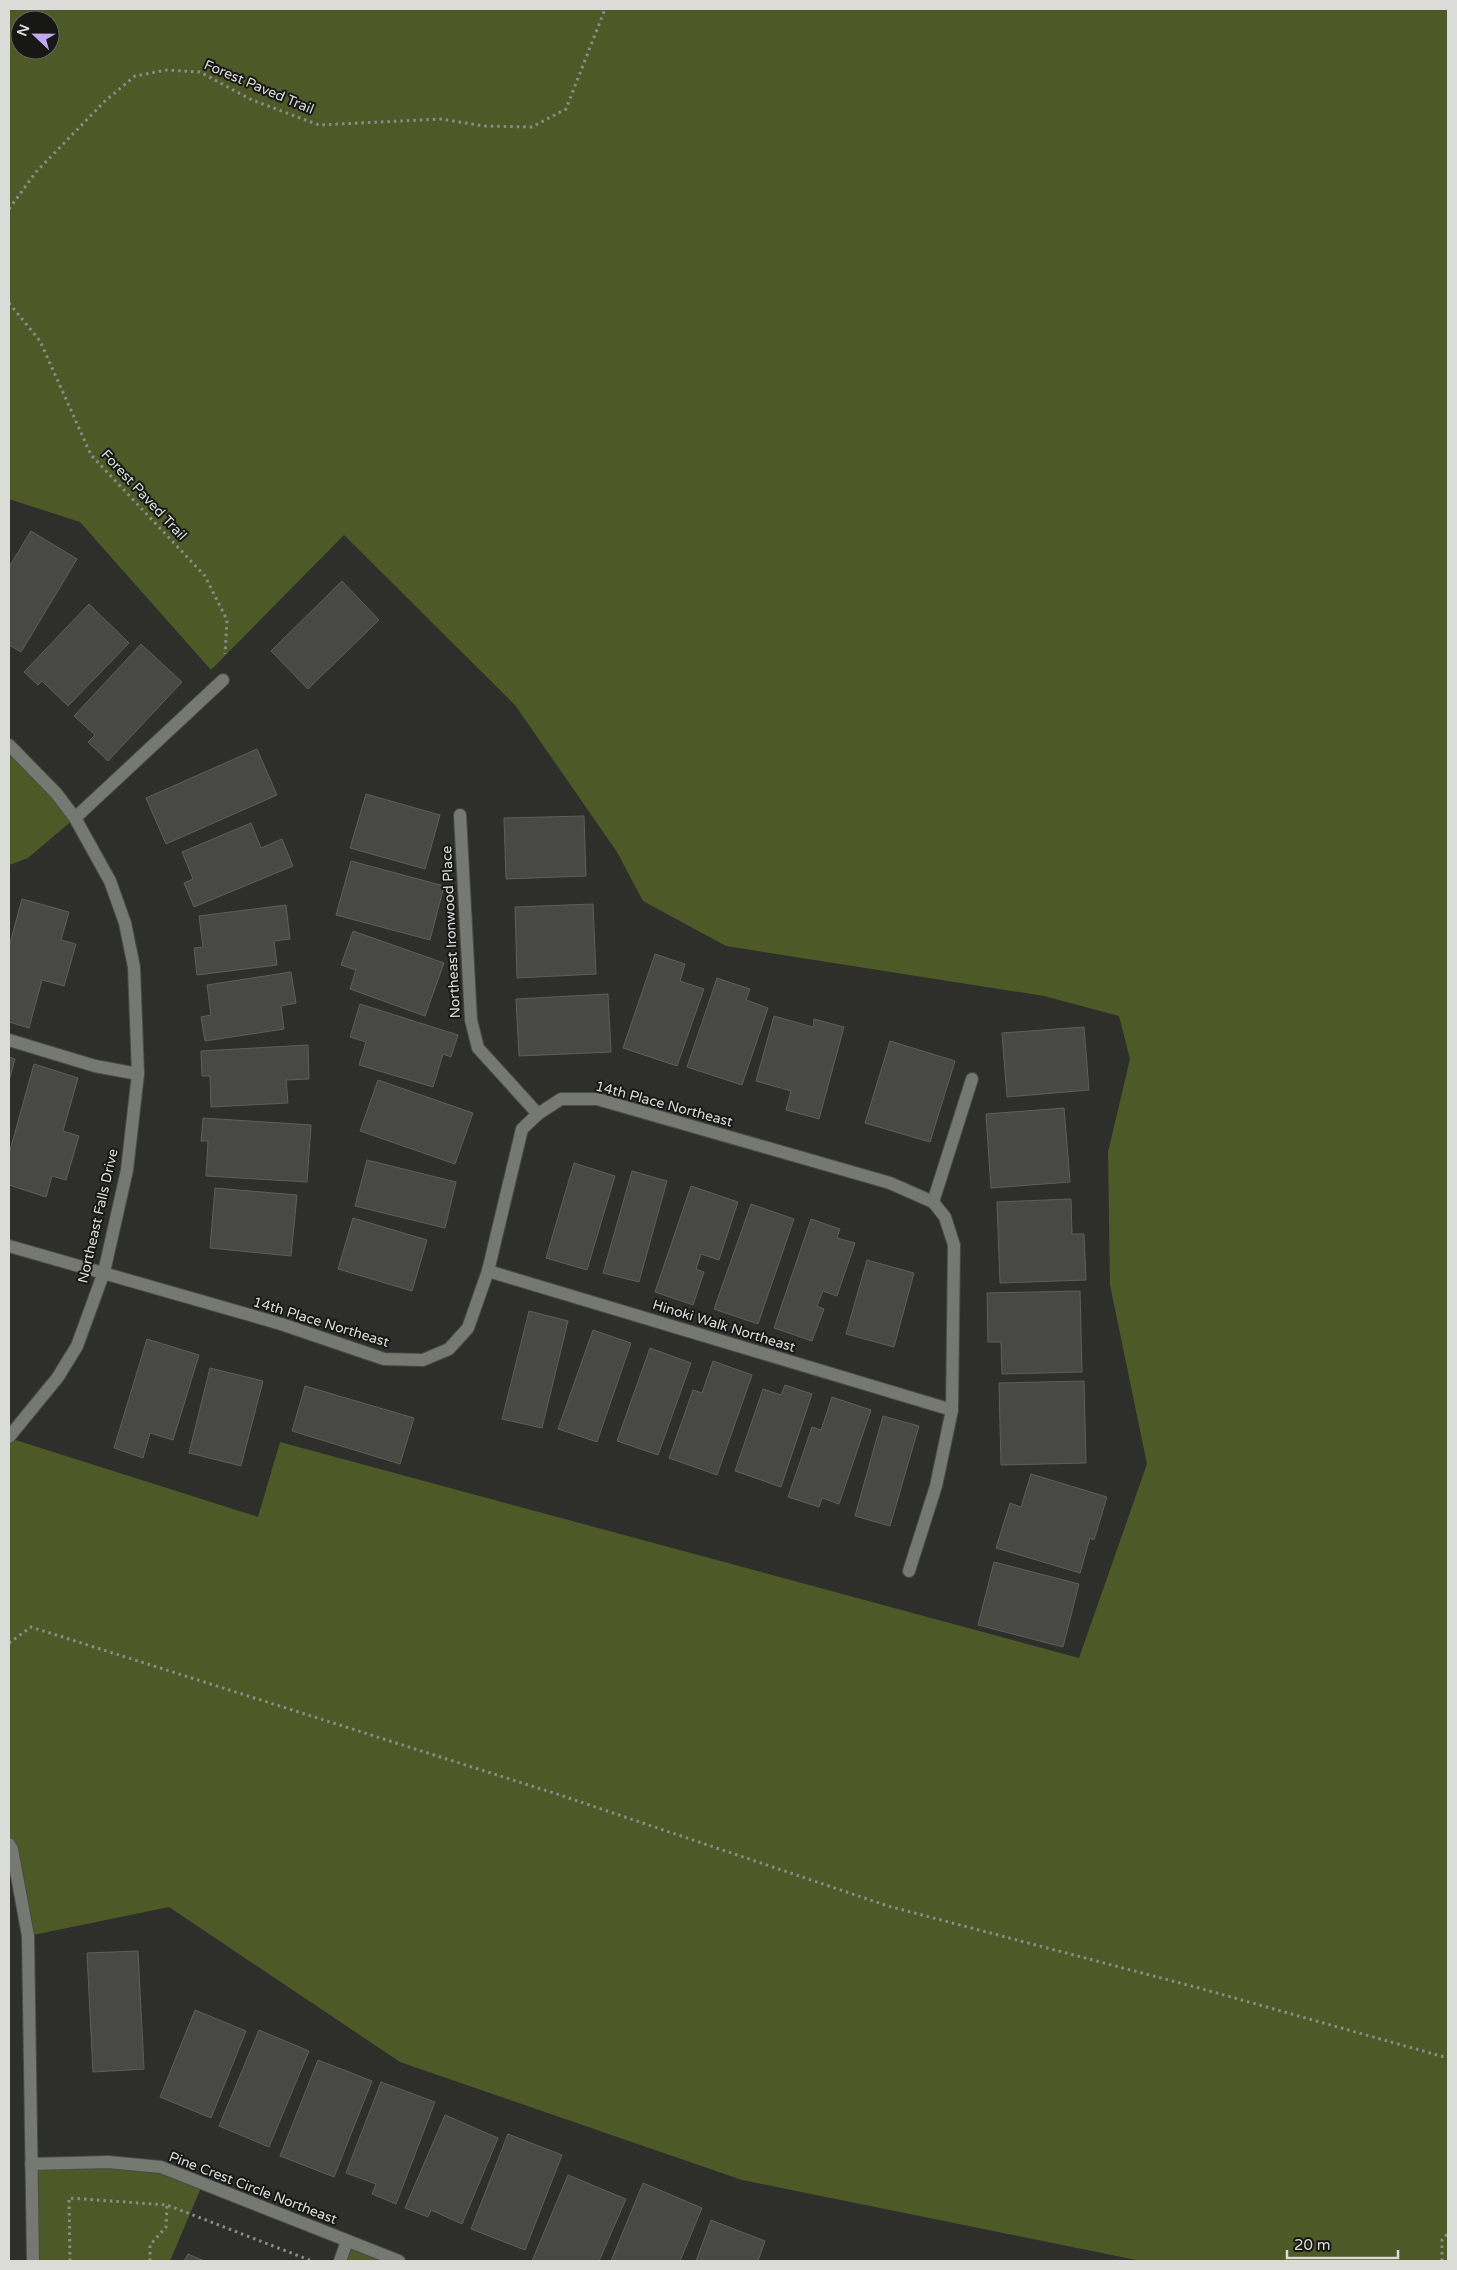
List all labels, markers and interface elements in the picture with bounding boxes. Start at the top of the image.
north arrow [10,10,60,60]
text: N [13,22,33,39]
street label: Forest Paved Trail [202,56,316,118]
street label: Forest Paved Trail [98,446,190,544]
street label: Northeast Ironwood Place [438,845,464,1019]
street label: 14th Place Northeast [594,1077,735,1131]
street label: Northeast Falls Drive [74,1147,122,1285]
street label: 14th Place Northeast [251,1293,392,1351]
street label: Hinoki Walk Northeast [650,1296,798,1356]
street label: Pine Crest Circle Northeast [167,2148,340,2228]
scale bar [1287,2228,1398,2260]
text: 20 m [1294,2236,1331,2254]

